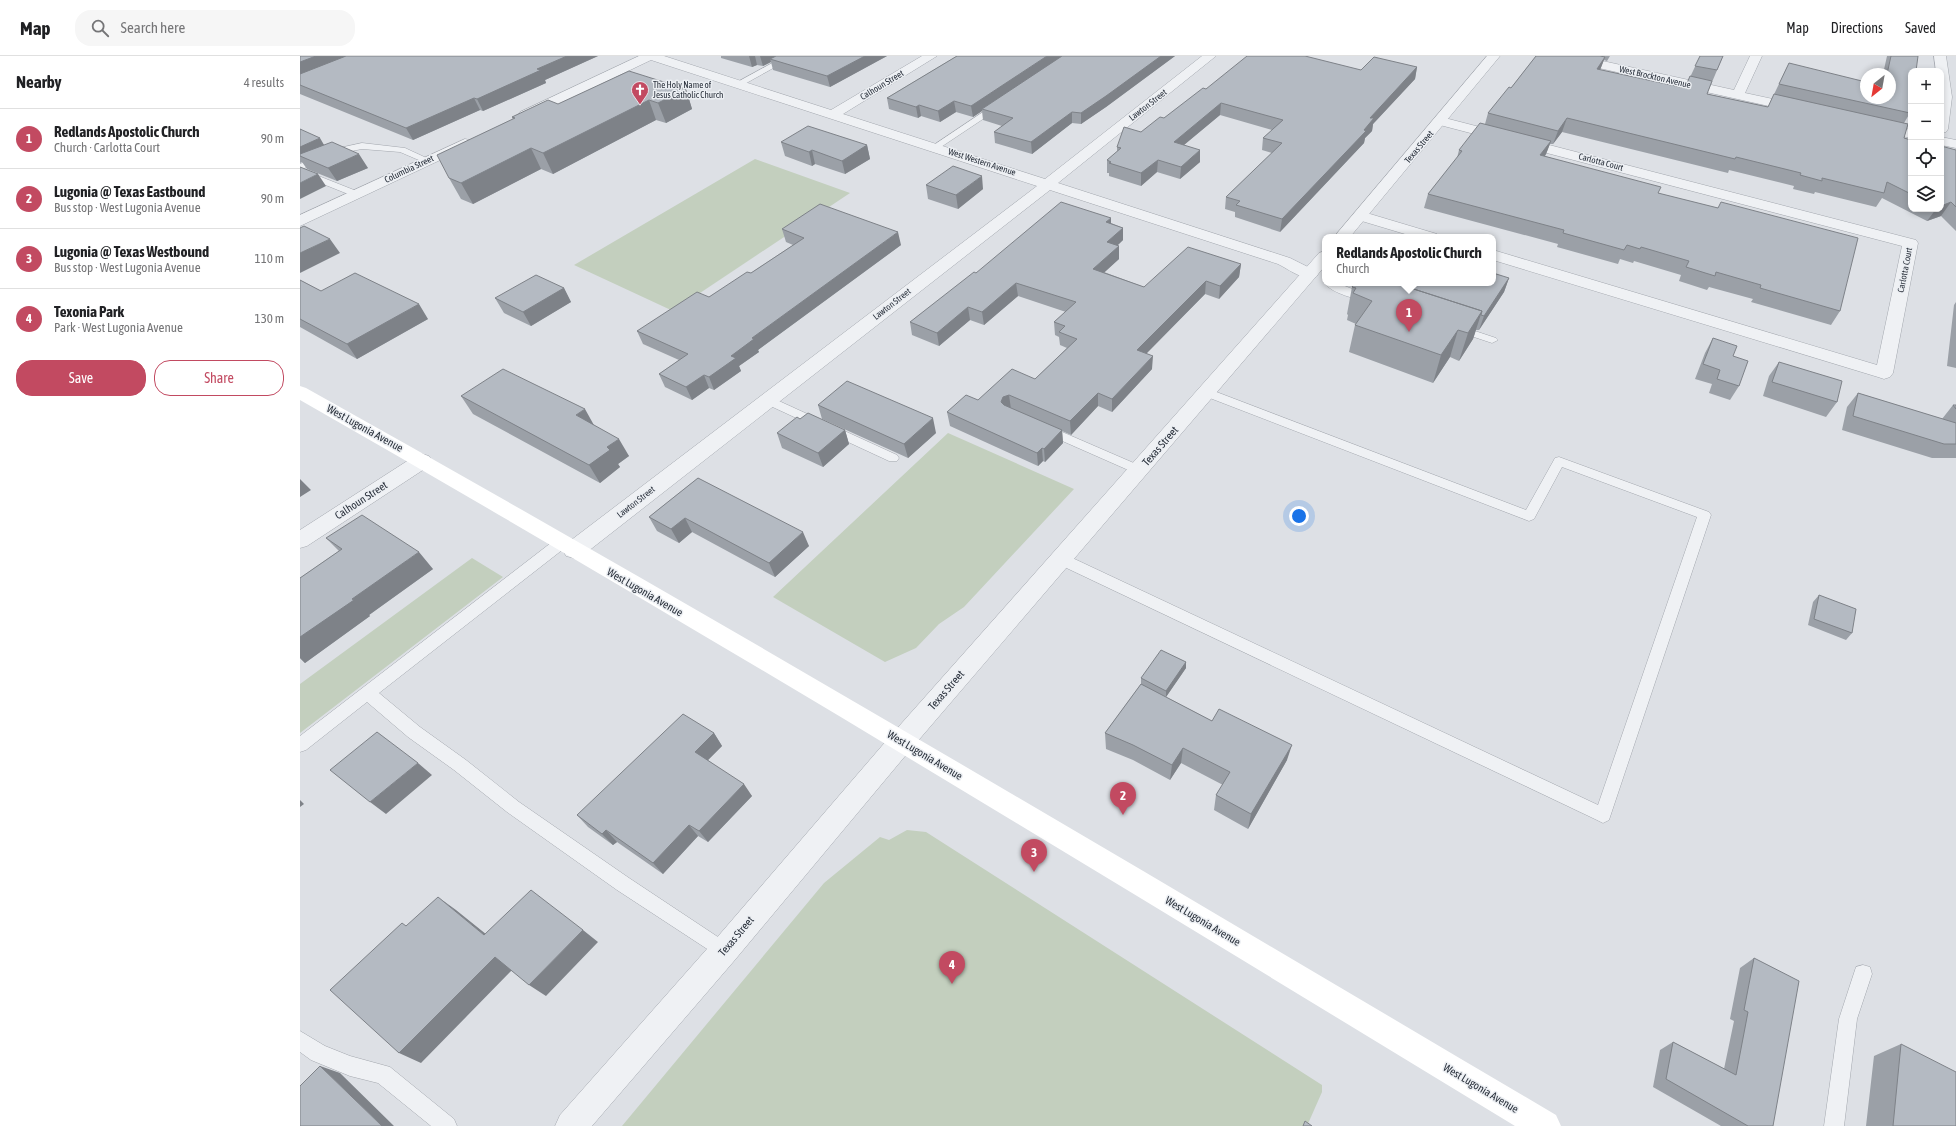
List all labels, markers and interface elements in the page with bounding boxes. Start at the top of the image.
search box [75,10,355,46]
text: Map [20,17,51,39]
icon: search [89,17,111,39]
text: Search here [121,19,185,36]
text: Map [1786,20,1809,36]
text: Directions [1831,20,1883,36]
text: Saved [1905,20,1936,36]
street label: West Brockton Avenue [1618,64,1692,90]
street label: Calhoun Street [858,68,906,102]
north arrow [1860,68,1896,104]
map controls [1908,68,1944,212]
button: + [1908,68,1944,104]
text: Nearby [16,72,62,92]
text: 4 results [244,75,284,90]
church icon: The Holy Name of Jesus Catholic Church [630,80,650,105]
place label: The Holy Name of Jesus Catholic Church [653,80,723,100]
street label: Lawton Street [1127,87,1169,123]
button: − [1908,104,1944,140]
text: Redlands Apostolic Church [54,123,200,140]
street label: Texas Street [1403,128,1436,165]
text: 1 [26,131,32,146]
text: 90 m [261,131,284,146]
text: Church · Carlotta Court [54,140,160,155]
button: locate [1908,140,1944,176]
street label: West Western Avenue [947,146,1017,178]
street label: Carlotta Court [1578,151,1625,173]
street label: Columbia Street [383,153,435,185]
button: layers [1908,176,1944,212]
text: Lugonia @ Texas Eastbound [54,183,205,200]
text: 2 [26,191,32,206]
text: 90 m [261,191,284,206]
text: Bus stop · West Lugonia Avenue [54,200,201,215]
popup [1322,234,1496,286]
text: Lugonia @ Texas Westbound [54,243,209,260]
text: Redlands Apostolic Church [1336,244,1482,261]
street label: Carlotta Court [1896,246,1914,293]
text: 3 [26,251,32,266]
text: 110 m [255,251,284,266]
text: Bus stop · West Lugonia Avenue [54,260,201,275]
text: Church [1336,261,1370,276]
street label: Lawton Street [871,286,913,322]
pin: 1 [1396,299,1422,332]
text: Texonia Park [54,303,124,320]
text: 4 [26,311,32,326]
text: 130 m [255,311,284,326]
text: Park · West Lugonia Avenue [54,320,183,335]
button: Save [16,360,146,396]
button: Share [154,360,284,396]
street label: West Lugonia Avenue [325,402,405,454]
street label: Texas Street [1140,424,1180,468]
street label: Calhoun Street [333,479,389,521]
street label: Lawton Street [615,484,657,520]
your location [1289,506,1309,526]
street label: West Lugonia Avenue [605,565,685,619]
street label: Texas Street [926,668,966,712]
street label: West Lugonia Avenue [885,728,965,782]
pin: 2 [1110,782,1136,815]
pin: 3 [1021,839,1047,872]
street label: West Lugonia Avenue [1163,894,1243,948]
street label: Texas Street [716,914,756,958]
pin: 4 [939,951,965,984]
street label: West Lugonia Avenue [1441,1061,1521,1115]

